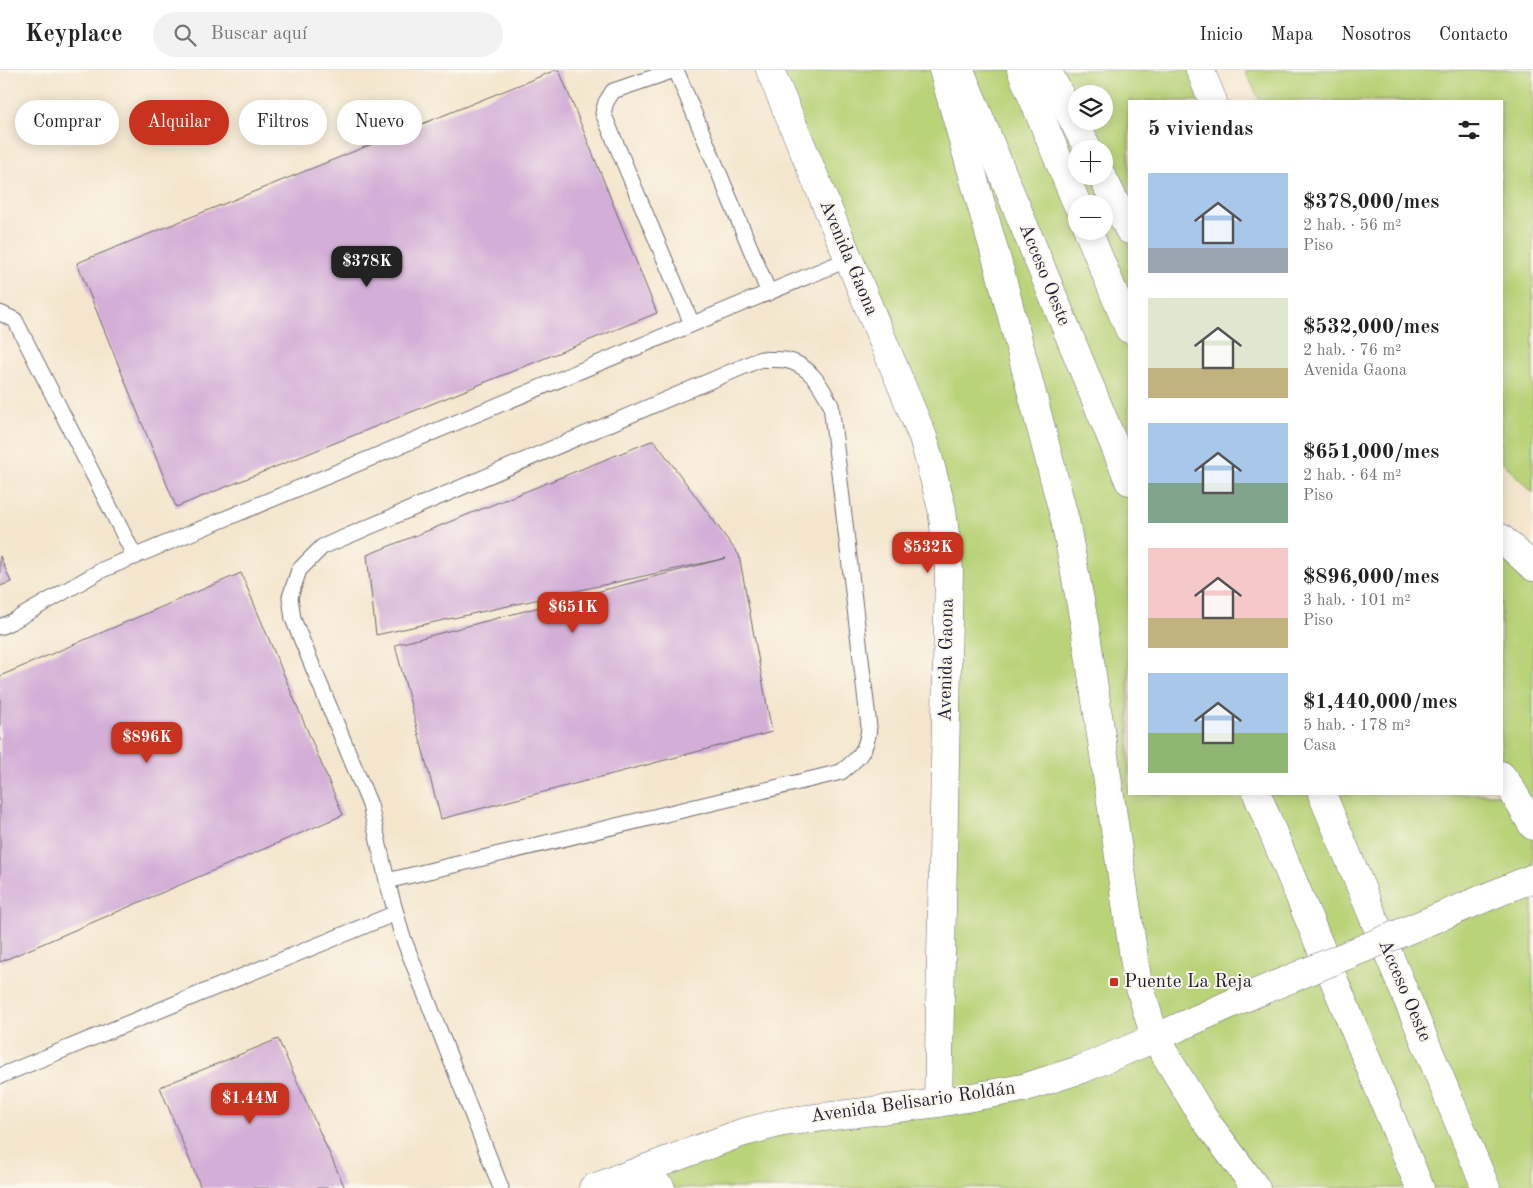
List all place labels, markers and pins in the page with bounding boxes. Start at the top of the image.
pin: $378K [332,246,402,288]
pin: $532K [893,532,963,574]
pin: $651K [538,592,608,634]
pin: $896K [112,722,182,764]
place label: Puente La Reja [1124,973,1253,992]
marker: Puente La Reja [1108,976,1120,988]
pin: $1.44M [209,1082,291,1125]

